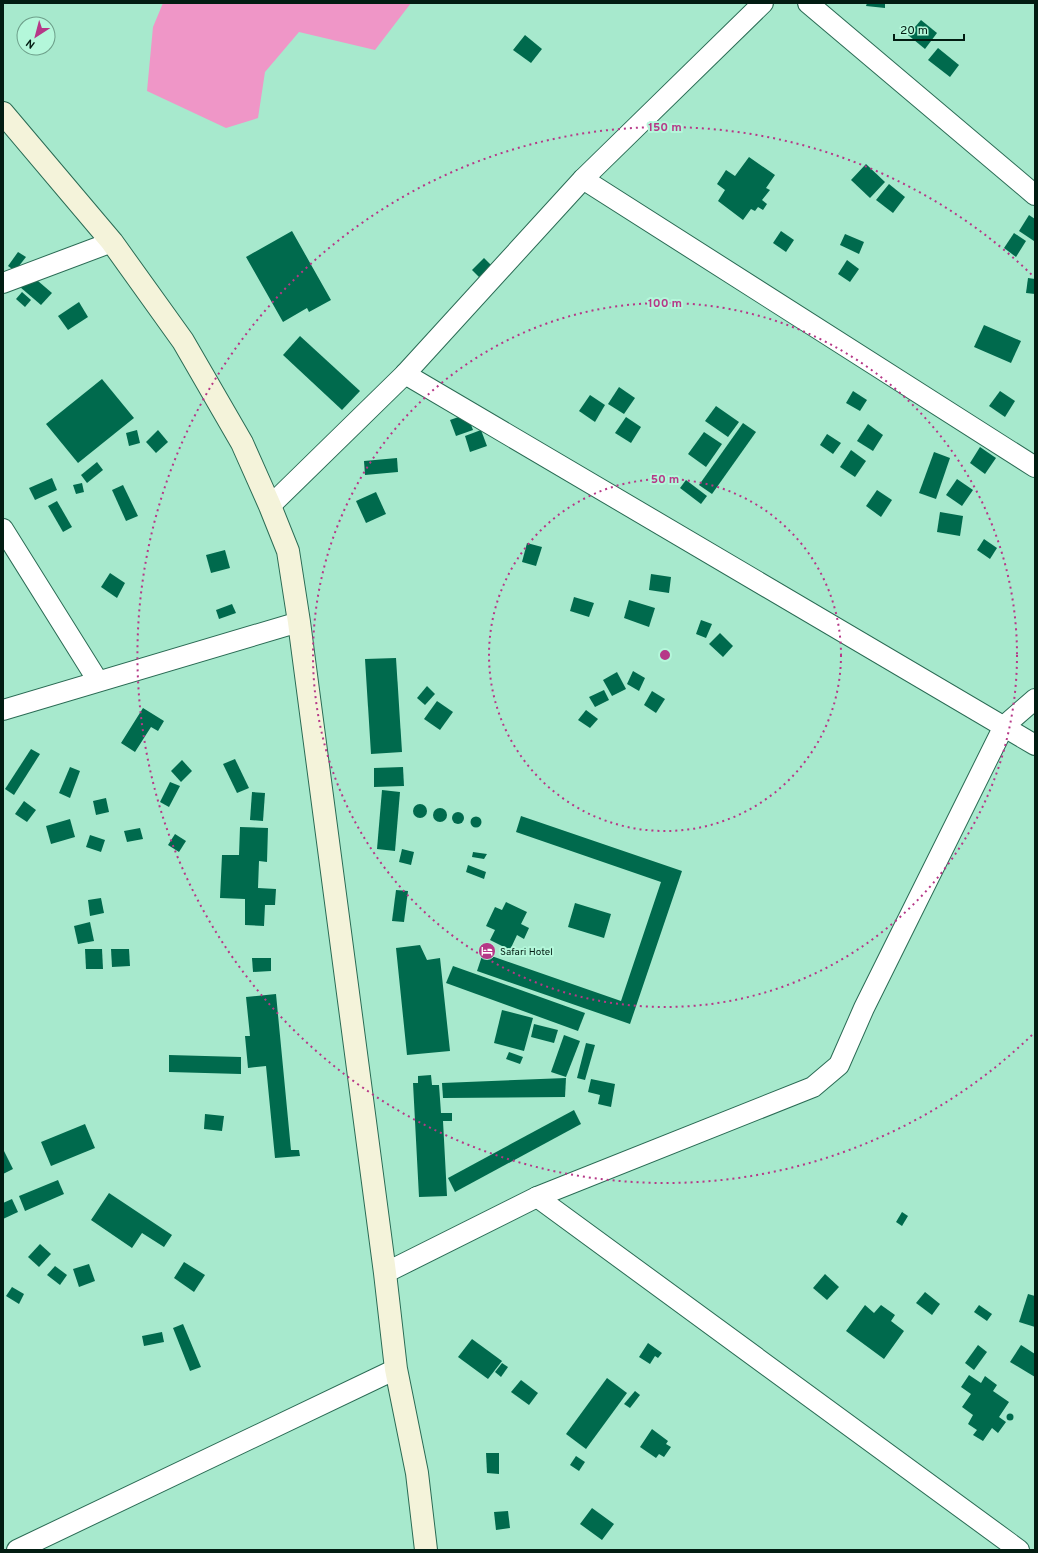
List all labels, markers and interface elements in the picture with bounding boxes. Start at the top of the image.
north arrow [16,16,56,56]
scale bar [894,16,964,42]
text: 20 m [900,23,928,39]
text: N [23,35,38,51]
text: 150 m [648,120,682,136]
text: 100 m [648,296,682,312]
text: 50 m [651,472,679,488]
centre of rings [658,648,672,662]
hotel icon: Safari Hotel [477,941,497,961]
place label: Safari Hotel [500,946,553,959]

